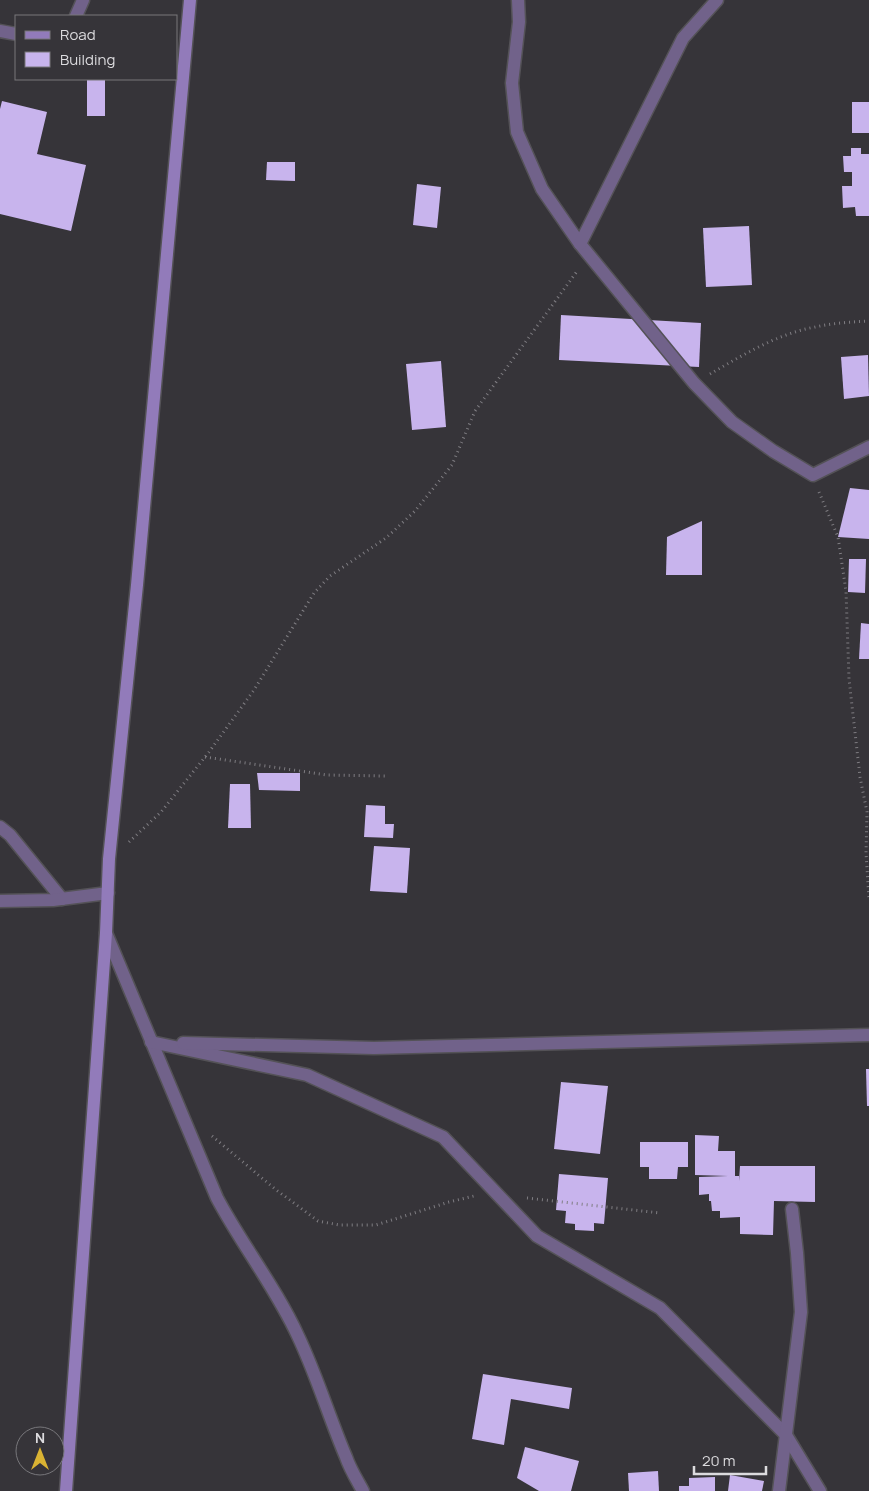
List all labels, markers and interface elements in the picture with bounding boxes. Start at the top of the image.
legend [15,15,178,80]
text: Road [60,24,96,45]
text: Building [60,49,115,70]
north arrow [15,1426,65,1476]
text: N [35,1428,45,1447]
scale bar [694,1444,766,1476]
text: 20 m [702,1450,735,1471]

